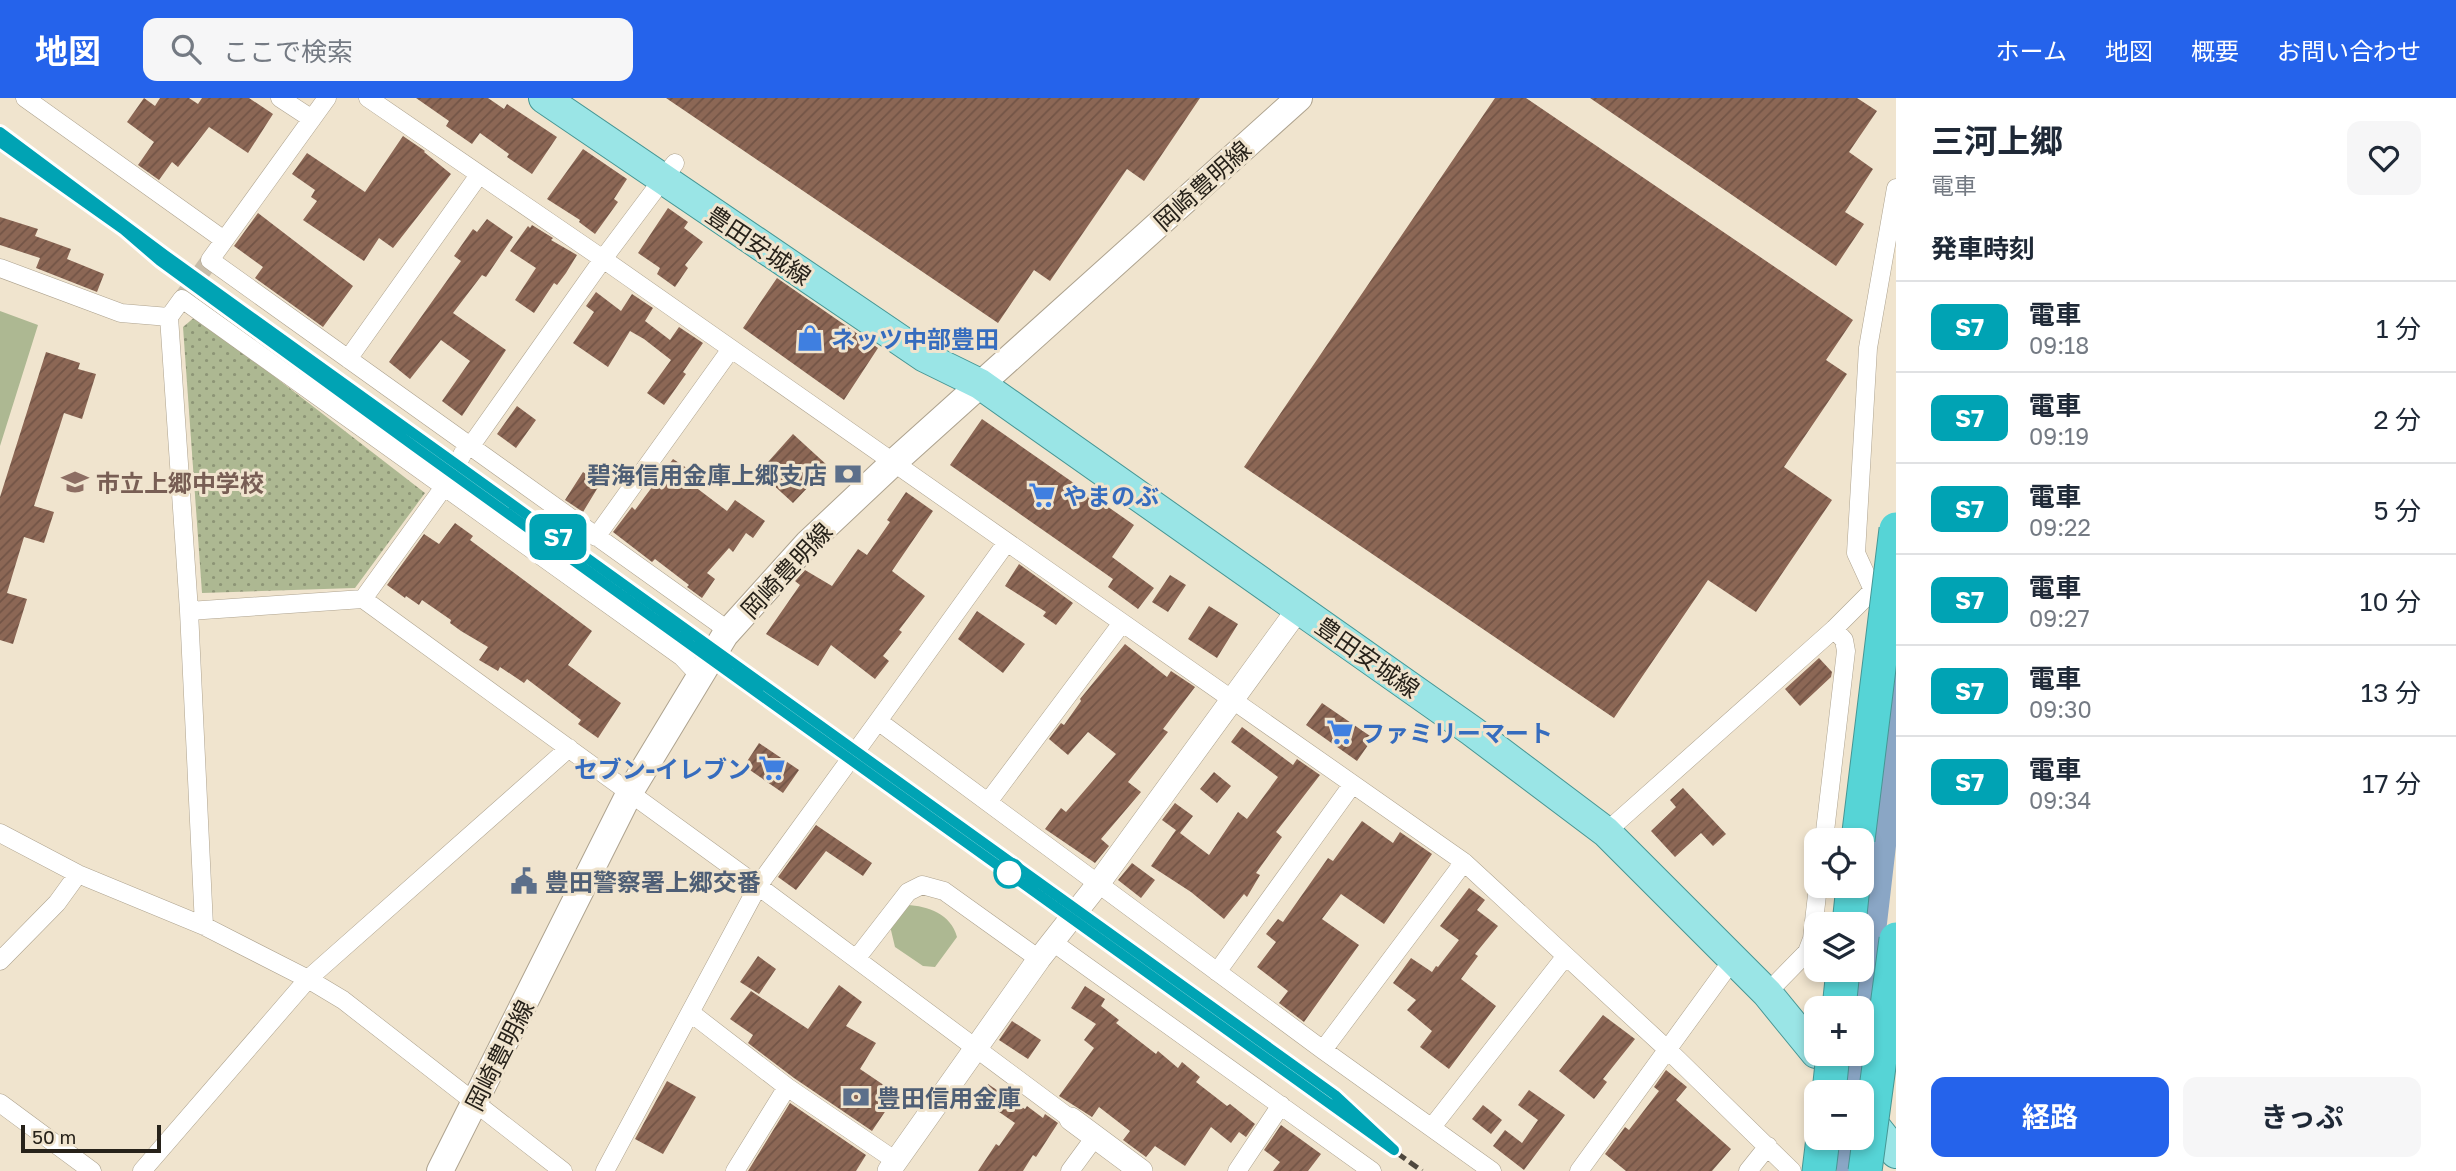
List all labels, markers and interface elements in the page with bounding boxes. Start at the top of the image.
search box [143,18,633,81]
icon: search [167,30,205,68]
text: 地図 [35,31,101,70]
text: ここで検索 [223,36,353,67]
text: ホーム [1996,36,2067,65]
text: 地図 [2105,36,2153,65]
text: 概要 [2191,36,2239,65]
text: お問い合わせ [2277,36,2421,65]
text: 三河上郷 [1931,121,2063,160]
button: heart [2347,121,2421,195]
street label: 岡崎豊明線 [1148,134,1256,236]
text: 電車 [1931,171,1977,199]
street label: 豊田安城線 [701,199,817,291]
text: 発車時刻 [1931,233,2035,264]
text: 電車 [2029,299,2081,330]
text: S7 [1955,312,1984,341]
text: 1 分 [2376,313,2421,344]
shop icon: ネッツ中部豊田 [795,323,825,353]
place label: ネッツ中部豊田 [831,324,999,353]
text: 09:18 [2029,331,2089,359]
text: 電車 [2029,390,2081,421]
text: S7 [1955,403,1984,432]
text: 2 分 [2373,404,2421,435]
text: 09:19 [2029,422,2089,450]
bank icon: 碧海信用金庫上郷支店 [833,459,863,489]
place label: 碧海信用金庫上郷支店 [587,460,827,489]
school or university icon: 市立上郷中学校 [60,467,90,497]
place label: 市立上郷中学校 [96,468,264,497]
supermarket icon: やまのぶ [1027,480,1057,510]
place label: やまのぶ [1063,481,1159,510]
text: 電車 [2029,481,2081,512]
text: S7 [1955,494,1984,523]
text: 5 分 [2373,495,2421,526]
text: 09:22 [2029,513,2091,541]
line badge: S7 [526,514,590,560]
street label: 岡崎豊明線 [734,516,838,624]
text: S7 [543,522,573,551]
text: 電車 [2029,572,2081,603]
text: S7 [1955,585,1984,614]
text: 10 分 [2360,586,2421,617]
text: 09:27 [2029,604,2090,632]
street label: 豊田安城線 [1311,611,1425,703]
text: 電車 [2029,663,2081,694]
text: S7 [1955,676,1984,705]
text: 13 分 [2361,677,2421,708]
text: 09:30 [2029,695,2092,723]
supermarket icon: ファミリーマート [1325,717,1355,747]
place label: ファミリーマート [1361,718,1553,747]
supermarket icon: セブン-イレブン [757,753,787,783]
place label: セブン-イレブン [574,754,751,783]
text: 電車 [2029,754,2081,785]
text: S7 [1955,767,1984,796]
text: 17 分 [2362,768,2421,799]
text: 09:34 [2029,786,2092,814]
map controls [1804,828,1874,1150]
button: locate [1804,828,1874,898]
unlabelled marker [994,858,1024,888]
public building icon: 豊田警察署上郷交番 [509,866,539,896]
place label: 豊田警察署上郷交番 [545,867,761,896]
button: layers [1804,912,1874,982]
street label: 岡崎豊明線 [459,995,539,1115]
button: + [1804,996,1874,1066]
button: 経路 [1931,1077,2169,1157]
button: きっぷ [2183,1077,2421,1157]
button: − [1804,1080,1874,1150]
bank icon: 豊田信用金庫 [841,1082,871,1112]
place label: 豊田信用金庫 [877,1083,1021,1112]
scale bar [21,1122,161,1154]
text: 50 m [32,1125,76,1148]

